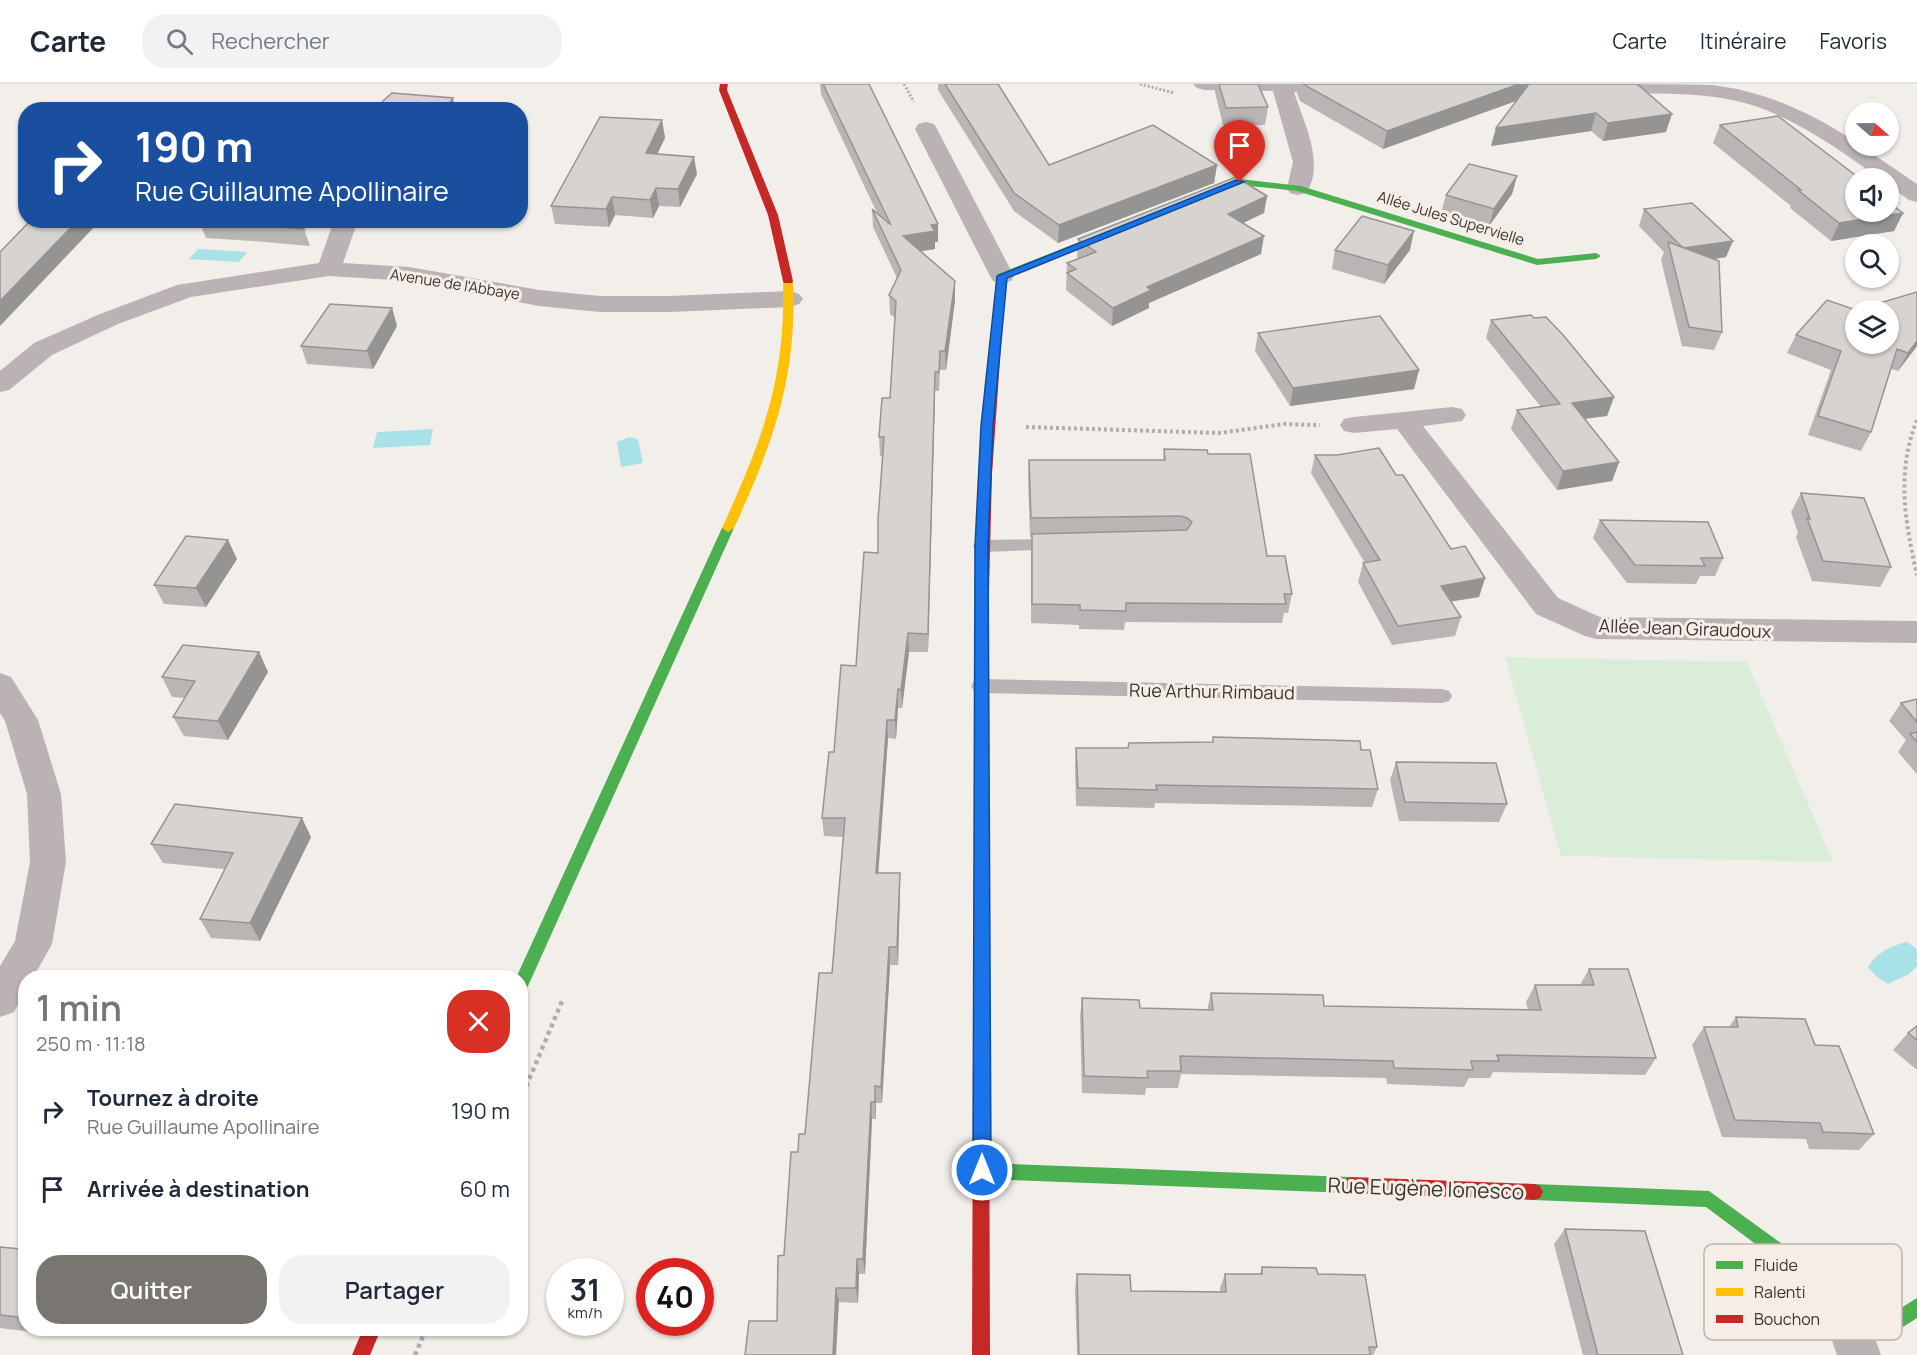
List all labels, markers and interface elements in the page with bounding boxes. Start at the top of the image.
search box [142,14,562,68]
text: Carte [30,22,106,60]
icon: search [163,25,196,58]
text: Rechercher [211,26,330,56]
text: Carte [1613,27,1667,55]
text: Itinéraire [1700,27,1786,55]
text: Favoris [1819,27,1887,55]
north arrow [1845,102,1899,156]
map controls [1845,102,1899,354]
text: 190 m [135,117,253,175]
pin [1214,120,1265,182]
icon: right [36,126,114,204]
icon: arrive [1223,129,1256,162]
button: sound [1845,168,1899,222]
text: Rue Guillaume Apollinaire [135,172,449,209]
street label: Allée Jules Supervielle [1375,186,1527,250]
button: search [1845,234,1899,288]
street label: Avenue de l'Abbaye [389,263,522,305]
button: layers [1845,300,1899,354]
street label: Allée Jean Giraudoux [1598,613,1772,643]
street label: Rue Arthur Rimbaud [1129,678,1295,704]
text: 1 min [36,983,122,1032]
button: close [447,990,510,1053]
text: 250 m · 11:18 [36,1030,146,1057]
text: Tournez à droite [87,1083,259,1113]
icon: right [36,1095,69,1128]
text: 190 m [451,1096,510,1126]
text: Rue Guillaume Apollinaire [87,1113,319,1140]
position arrow [950,1138,1014,1202]
street label: Rue Eugène Ionesco [1327,1171,1525,1205]
icon: arrive [36,1173,69,1206]
text: Arrivée à destination [87,1174,310,1204]
text: 60 m [460,1174,510,1204]
legend [1704,1244,1902,1340]
text: Fluide [1754,1254,1798,1276]
button: Quitter [36,1255,267,1324]
button: Partager [279,1255,510,1324]
speed limit sign: 40 [636,1258,714,1336]
text: 31 [570,1269,600,1310]
text: Ralenti [1754,1281,1805,1303]
text: km/h [568,1302,602,1323]
text: Bouchon [1754,1308,1820,1330]

